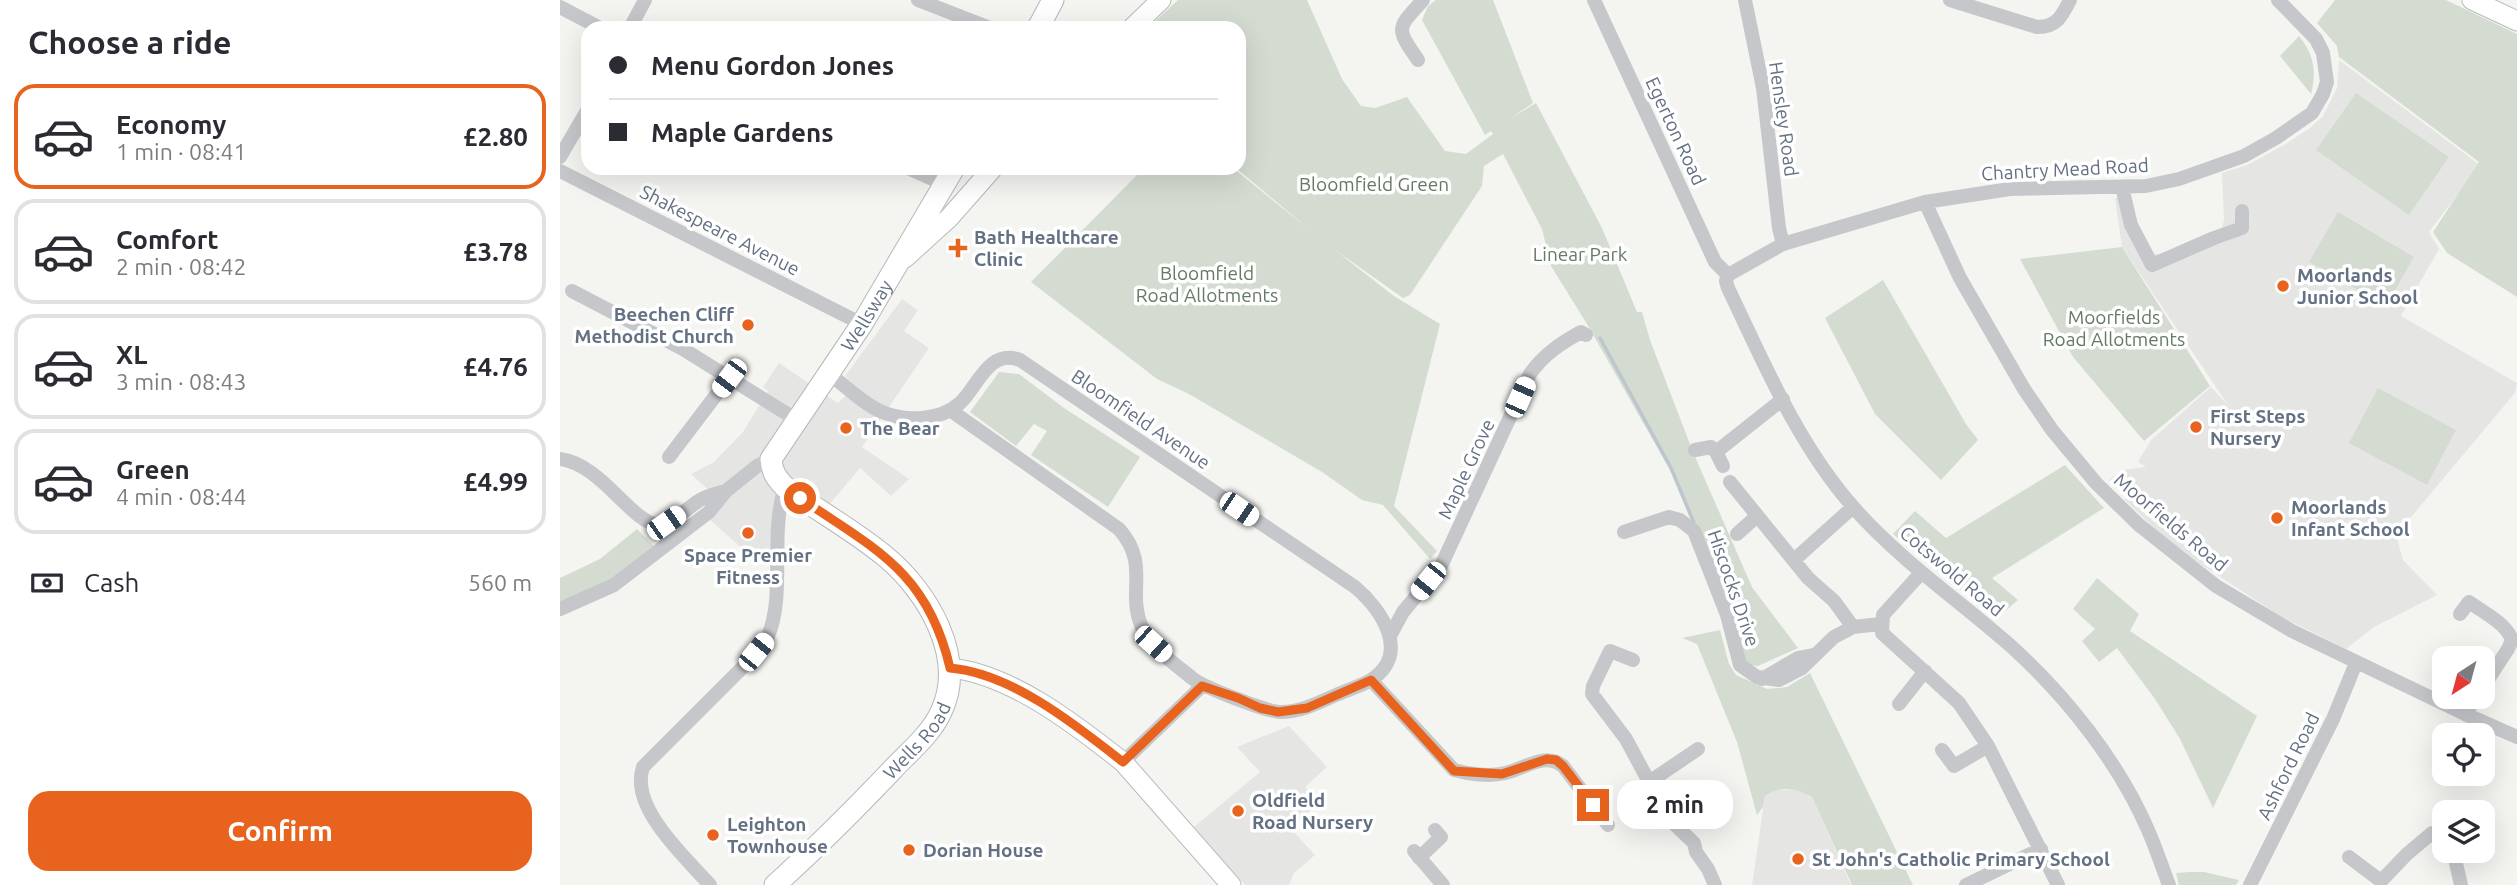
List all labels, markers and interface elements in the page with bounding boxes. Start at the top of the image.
text: Choose a ride [28,24,231,60]
text: Menu Gordon Jones [651,51,894,80]
street label: Hensley Road [1765,60,1803,178]
street label: Egerton Road [1641,74,1711,188]
icon: car [32,105,95,168]
text: Economy [116,110,226,139]
text: Maple Gardens [651,118,833,147]
text: £2.80 [463,122,528,151]
text: 1 min · 08:41 [116,139,247,164]
street label: Chantry Mead Road [1981,154,2149,184]
park label: Bloomfield Green [1299,173,1449,195]
street label: Shakespeare Avenue [637,180,803,280]
icon: car [32,220,95,283]
text: Comfort [116,225,219,254]
place label: Bath Healthcare Clinic [974,226,1119,270]
text: £3.78 [463,237,528,266]
marker: Bath Healthcare Clinic [948,238,968,258]
park label: Linear Park [1533,243,1628,265]
text: 2 min · 08:42 [116,254,247,279]
park label: Bloomfield Road Allotments [1136,262,1278,306]
place label: Moorlands Junior School [2297,264,2418,308]
street label: Wellsway [836,276,897,355]
marker: Moorlands Junior School [2275,278,2291,294]
place label: Beechen Cliff Methodist Church [575,303,734,347]
park label: Moorfields Road Allotments [2043,306,2185,350]
marker: Beechen Cliff Methodist Church [740,317,756,333]
icon: car [32,335,95,398]
text: XL [116,340,147,369]
text: £4.76 [463,352,528,381]
car [708,355,751,401]
street label: Bloomfield Avenue [1067,364,1215,474]
text: 3 min · 08:43 [116,369,247,394]
car [1502,374,1539,420]
place label: First Steps Nursery [2210,405,2305,449]
street label: Maple Grove [1433,416,1499,522]
place label: The Bear [860,417,940,439]
marker: First Steps Nursery [2188,419,2204,435]
marker: The Bear [838,420,854,436]
icon: car [32,450,95,513]
text: Green [116,455,190,484]
text: £4.99 [463,467,528,496]
street label: Moorfields Road [2110,468,2232,576]
route start [784,482,816,514]
text: 4 min · 08:44 [116,484,247,509]
car [1216,489,1263,529]
place label: Moorlands Infant School [2291,496,2410,540]
car [643,502,690,544]
marker: Moorlands Infant School [2269,510,2285,526]
street label: Cotswold Road [1896,521,2008,621]
marker: Space Premier Fitness [740,525,756,541]
street label: Hiscocks Drive [1704,527,1764,649]
place label: Space Premier Fitness [684,544,812,588]
car [1407,558,1450,604]
icon: cash [28,564,66,602]
text: Cash [84,568,139,597]
text: 560 m [468,570,532,595]
car [1131,622,1176,666]
car [735,629,778,675]
north arrow [2432,646,2496,709]
map controls [2432,646,2495,863]
street label: Wells Road [878,699,955,784]
street label: Ashford Road [2253,709,2323,823]
button: locate [2432,723,2495,786]
callout: 2 min [1618,780,1733,830]
place label: Oldfield Road Nursery [1252,789,1373,833]
route end [1577,789,1609,821]
button: Confirm [28,791,532,871]
text: 2 min [1646,792,1704,817]
button: layers [2432,800,2495,863]
marker: Oldfield Road Nursery [1230,803,1246,819]
place label: Leighton Townhouse [727,813,828,857]
marker: Leighton Townhouse [705,827,721,843]
place label: Dorian House [923,839,1044,861]
marker: Dorian House [901,842,917,858]
place label: St John's Catholic Primary School [1812,848,2110,870]
marker: St John's Catholic Primary School [1790,851,1806,867]

